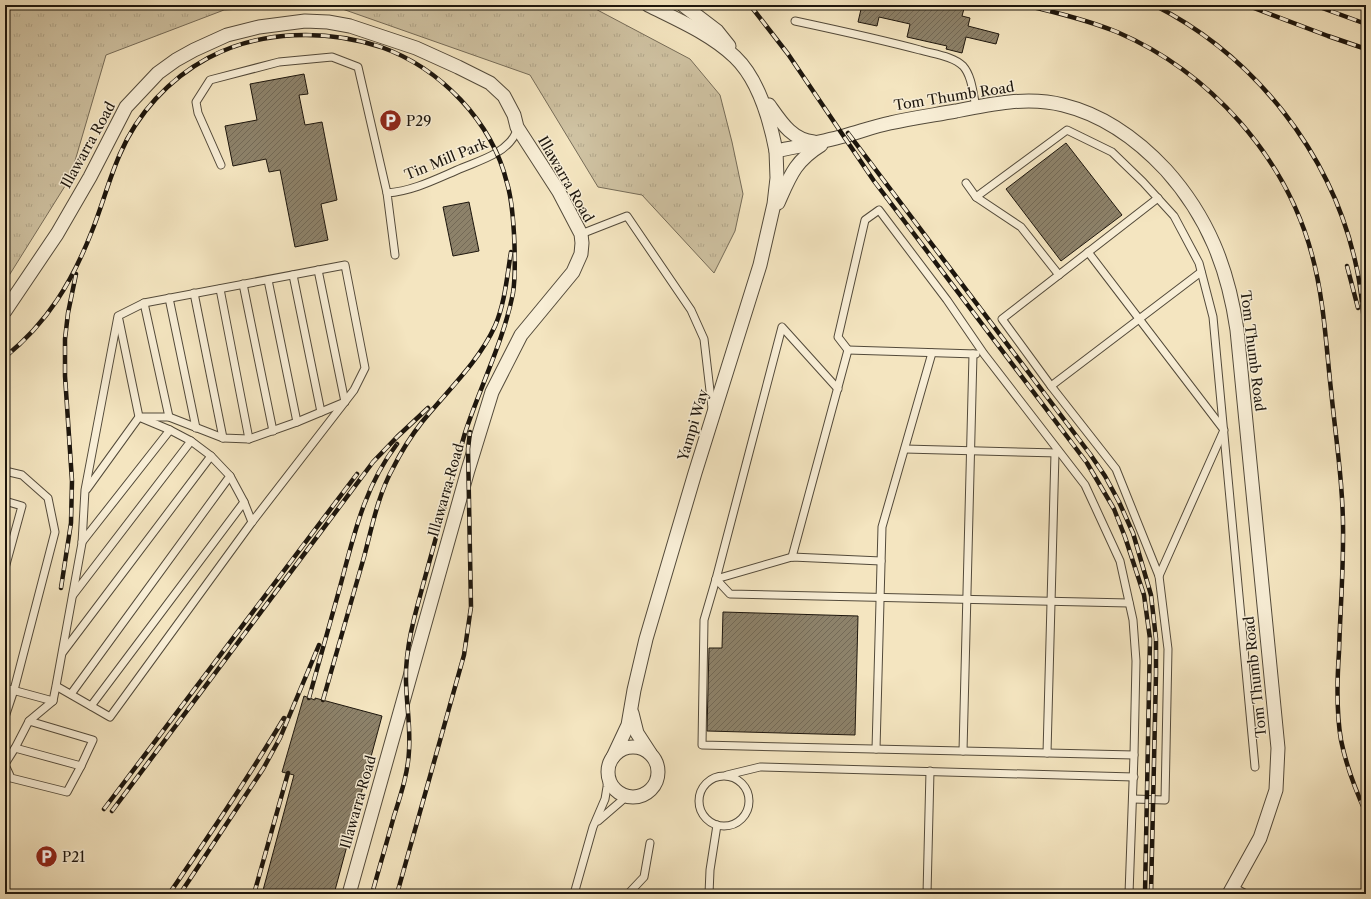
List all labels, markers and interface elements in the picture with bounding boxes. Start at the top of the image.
street label: Tom Thumb Road [892,78,1016,114]
street label: Illawarra Road [57,98,119,192]
parking icon: P29 [377,108,403,134]
place label: P29 [406,112,432,130]
street label: Illawarra Road [534,133,598,226]
street label: Tin Mill Park [402,134,491,184]
street label: Tom Thumb Road [1237,289,1269,413]
street label: Yampi Way [673,387,712,464]
street label: Illawarra Road [424,441,468,539]
street label: Tom Thumb Road [1240,615,1270,739]
street label: Illawarra Road [336,753,380,851]
parking icon: P21 [33,844,59,870]
place label: P21 [62,848,85,866]

